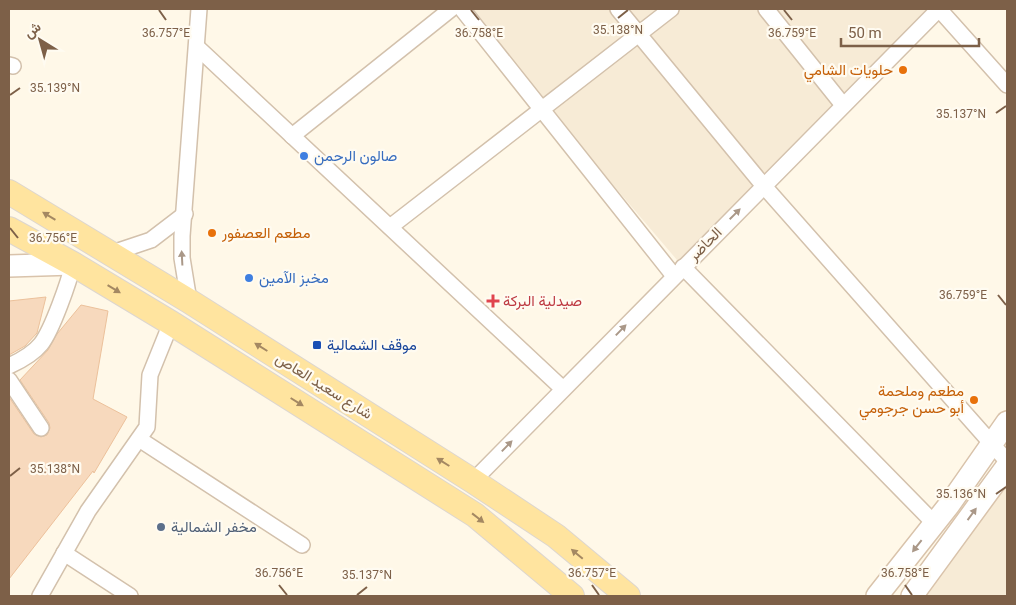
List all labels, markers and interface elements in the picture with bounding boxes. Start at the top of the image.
north arrow [15,15,65,65]
scale bar [841,15,978,47]
text: ش [21,18,44,42]
text: 35.138°N [593,23,643,37]
text: 50 m [848,24,882,42]
text: 36.757°E [142,26,190,40]
text: 36.758°E [455,26,503,40]
text: 36.759°E [768,26,816,40]
place label: حلويات الشامي [804,61,893,83]
marker: حلويات الشامي [897,64,909,76]
text: 35.139°N [30,81,80,95]
text: 35.137°N [936,107,986,121]
place label: صالون الرحمن [314,147,397,166]
marker: صالون الرحمن [298,150,310,162]
one-way arrow [729,208,741,220]
one-way arrow [42,211,55,220]
street label: الحاضر [684,223,726,265]
place label: مطعم العصفور [221,224,310,243]
marker: مطعم العصفور [206,227,218,239]
text: 36.756°E [29,231,77,245]
one-way arrow [178,250,186,266]
place label: مخبز الآمين [259,269,329,288]
marker: مخبز الآمين [243,272,255,284]
one-way arrow [108,284,121,293]
text: 36.759°E [939,288,987,302]
place label: صيدلية البركة [503,292,582,310]
marker: صيدلية البركة [487,295,499,307]
one-way arrow [615,324,627,336]
place label: موقف الشمالية [327,336,417,354]
marker: موقف الشمالية [311,339,323,351]
one-way arrow [255,342,268,352]
street label: شارع سعيد العاص [271,349,376,425]
place label: مطعم وملحمة أبو حسن جرجومي [859,382,965,421]
marker: مطعم وملحمة أبو حسن جرجومي [968,394,980,406]
one-way arrow [290,398,303,407]
one-way arrow [501,440,513,452]
one-way arrow [436,457,450,467]
text: 35.138°N [30,462,80,476]
text: 35.136°N [936,487,986,501]
one-way arrow [967,508,977,521]
one-way arrow [471,513,485,523]
place label: مخفر الشمالية [171,518,257,536]
marker: مخفر الشمالية [155,521,167,533]
one-way arrow [912,540,922,553]
one-way arrow [571,548,584,559]
text: 36.756°E [255,566,303,580]
text: 36.757°E [568,566,616,580]
text: 36.758°E [881,566,929,580]
text: 35.137°N [342,568,392,582]

